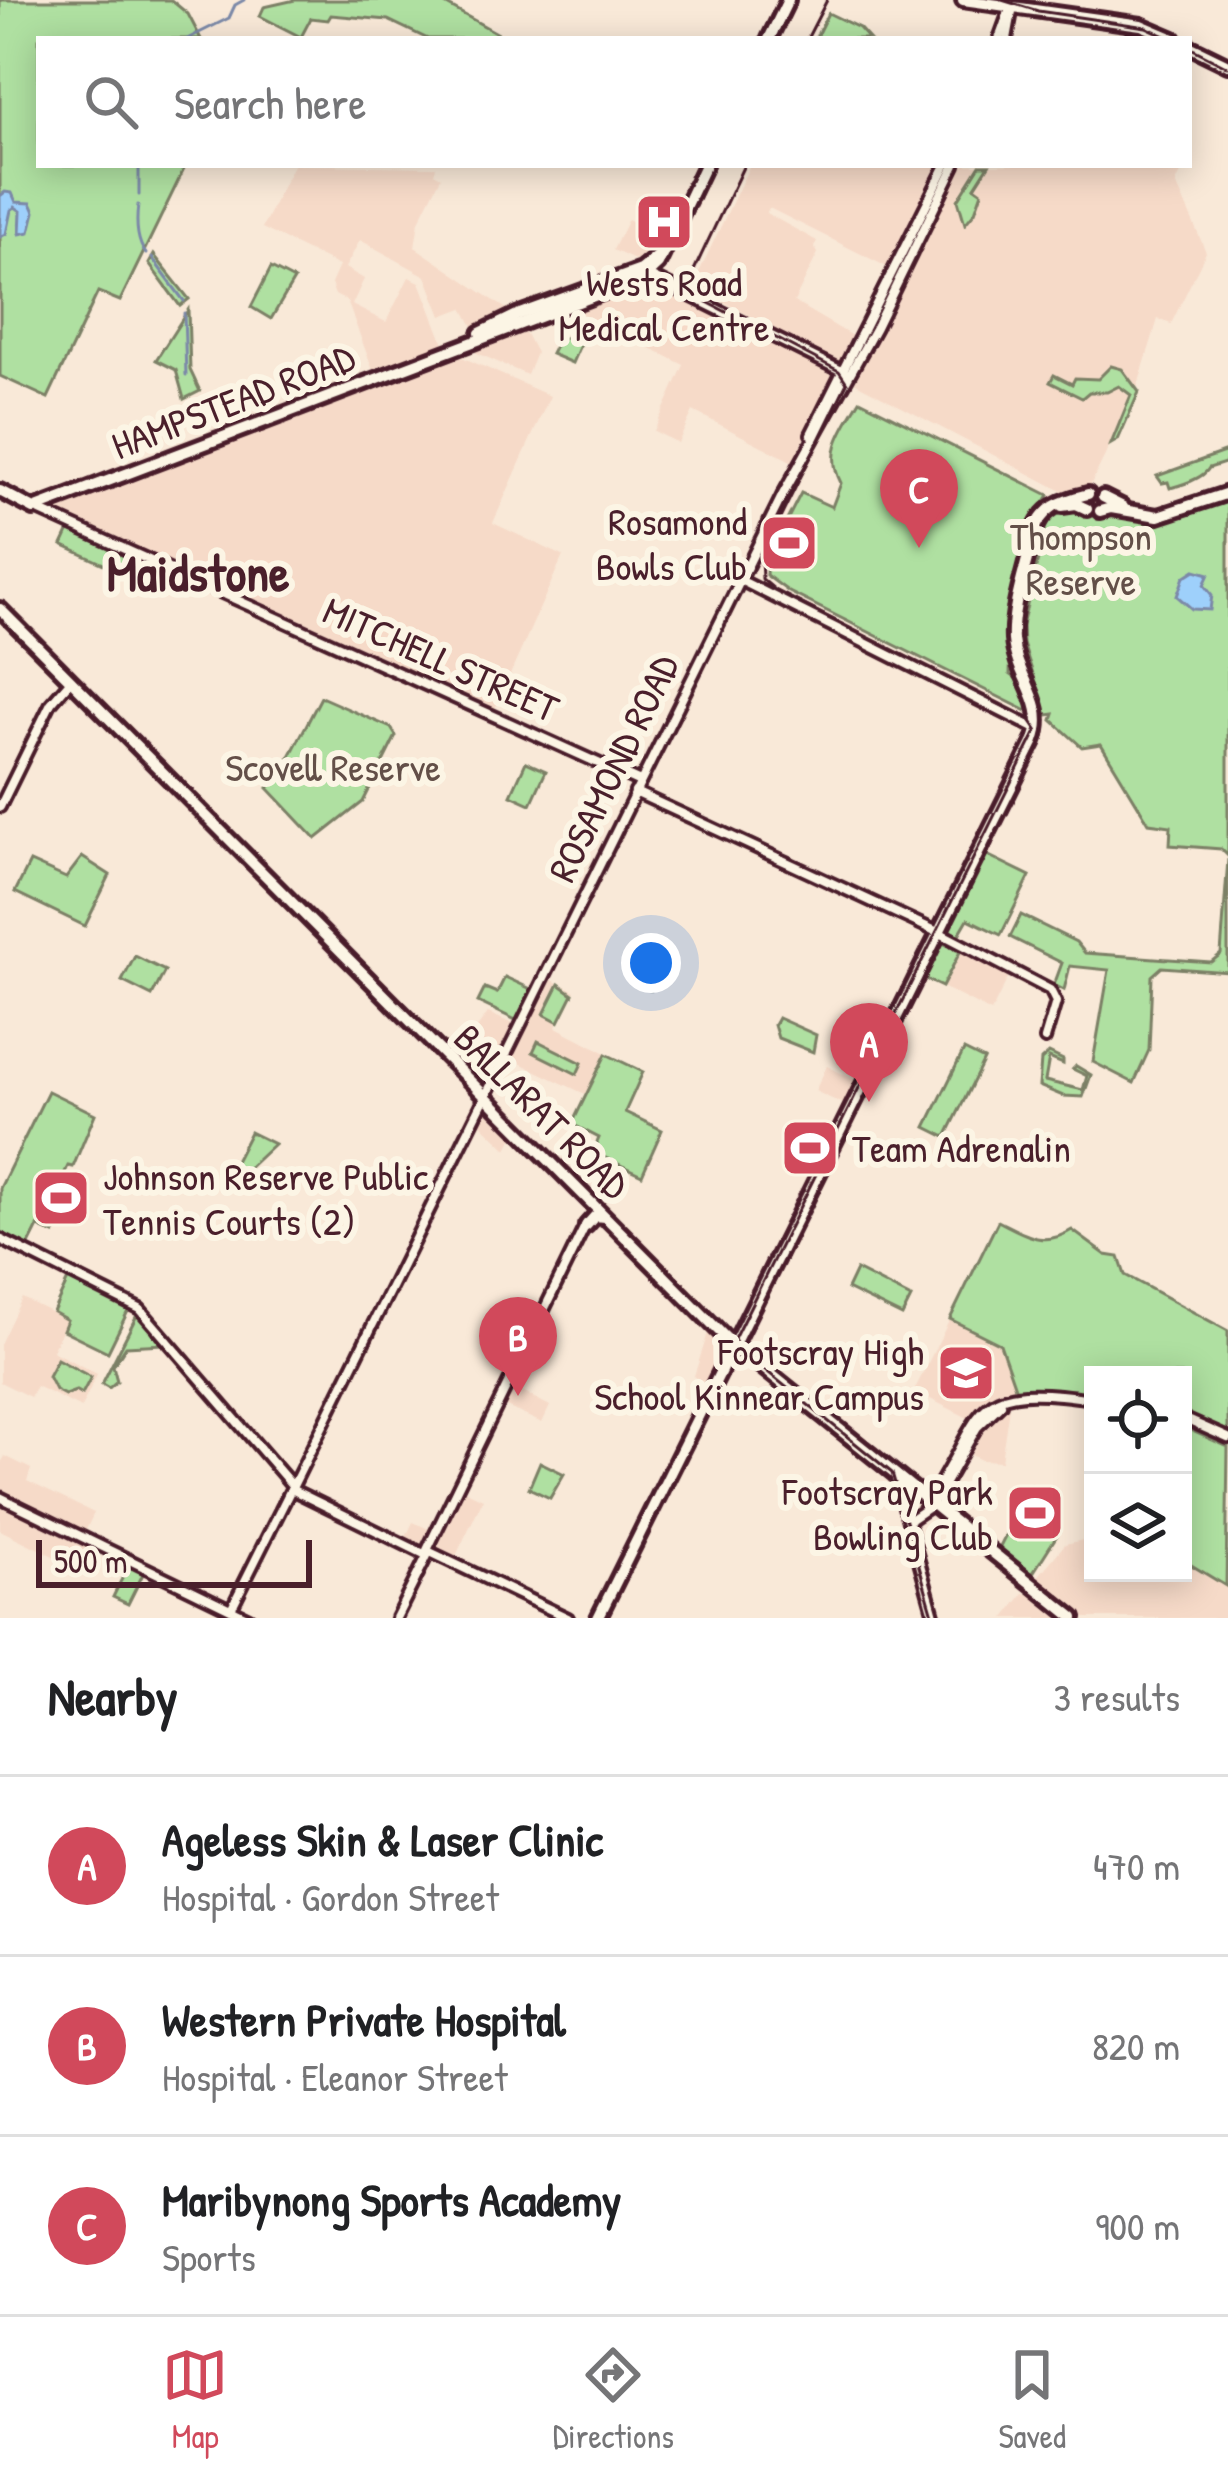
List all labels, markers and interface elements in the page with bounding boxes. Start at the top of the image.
search box [36,36,1192,168]
icon: search [78,69,144,135]
text: Search here [174,72,366,133]
hospital icon: Wests Road Medical Centre [633,191,695,253]
place label: Wests Road Medical Centre [559,255,769,353]
street label: HAMPSTEAD ROAD [104,330,362,471]
pin: C [880,449,958,548]
place label: Rosamond Bowls Club [596,494,747,592]
park label: Thompson Reserve [1010,509,1152,607]
sports icon: Rosamond Bowls Club [758,512,820,574]
district label: Maidstone [107,538,290,607]
street label: MITCHELL STREET [315,583,568,734]
street label: ROSAMOND ROAD [535,645,691,890]
park label: Scovell Reserve [225,740,441,793]
your location [621,933,681,993]
pin: A [830,1003,908,1102]
street label: BALLARAT ROAD [443,1011,642,1210]
sports icon: Team Adrenalin [779,1117,841,1179]
place label: Team Adrenalin [852,1121,1071,1174]
place label: Johnson Reserve Public Tennis Courts (2) [103,1149,428,1247]
sports icon: Johnson Reserve Public Tennis Courts (2) [30,1167,92,1229]
pin: B [479,1297,557,1396]
place label: Footscray High School Kinnear Campus [594,1324,924,1422]
school or university icon: Footscray High School Kinnear Campus [935,1342,997,1404]
map controls [1084,1366,1192,1582]
button: locate [1084,1366,1192,1474]
place label: Footscray Park Bowling Club [781,1464,993,1562]
button: layers [1084,1474,1192,1582]
sports icon: Footscray Park Bowling Club [1004,1482,1066,1544]
scale bar [36,1534,312,1587]
text: 500 m [54,1539,128,1583]
text: Nearby [48,1662,178,1731]
text: 3 results [1054,1670,1180,1723]
text: Ageless Skin & Laser Clinic [162,1809,603,1870]
text: A [77,1839,97,1892]
text: 470 m [1093,1839,1180,1892]
text: Hospital · Gordon Street [162,1870,499,1923]
text: Western Private Hospital [162,1989,566,2050]
text: B [77,2019,97,2072]
text: 820 m [1092,2019,1180,2072]
text: Hospital · Eleanor Street [162,2050,508,2103]
text: Maribynong Sports Academy [162,2169,621,2230]
text: C [76,2199,98,2252]
text: 900 m [1095,2199,1180,2252]
text: Sports [162,2230,256,2283]
tab: Map [162,2342,228,2458]
tab: Directions [553,2342,674,2458]
tab: Saved [998,2342,1066,2458]

